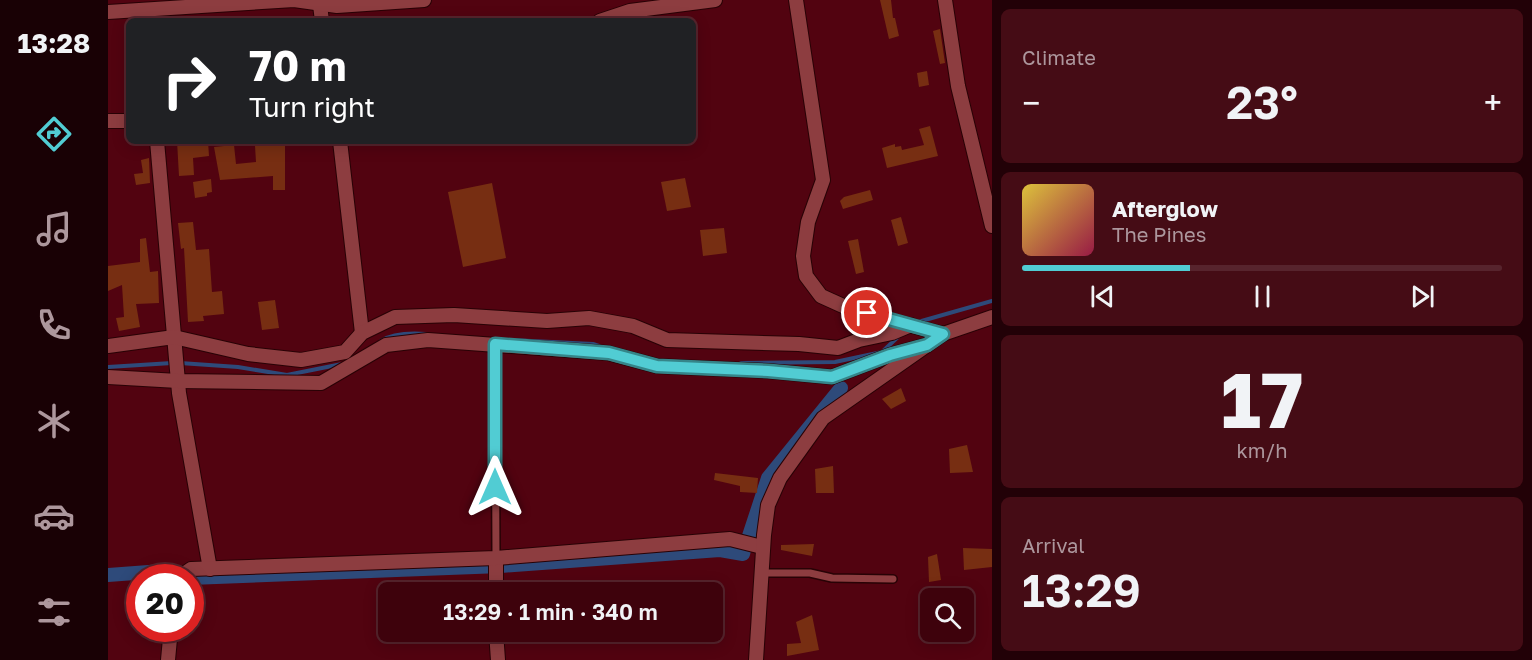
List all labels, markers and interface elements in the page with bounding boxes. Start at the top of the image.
text: 13:28 [18,27,90,59]
text: 70 m [249,40,346,90]
icon: right [150,42,228,120]
text: Climate [1022,45,1096,69]
text: 23° [1226,75,1298,129]
text: − [1022,83,1040,122]
text: + [1484,83,1502,122]
text: Turn right [249,91,375,123]
icon: directions [33,113,75,155]
text: Afterglow [1112,195,1218,222]
icon: music [33,208,75,250]
text: The Pines [1112,222,1206,246]
icon: previous [1086,280,1119,313]
icon: pause [1246,280,1279,313]
icon: next [1406,280,1439,313]
pin [841,287,892,338]
icon: arrive [850,296,883,329]
icon: phone [33,304,75,346]
text: 17 [1221,352,1303,445]
icon: climate [33,400,75,442]
text: km/h [1237,438,1287,462]
position arrow [463,455,527,519]
icon: car [33,495,75,537]
text: Arrival [1022,533,1085,557]
text: 13:29 [1022,563,1141,617]
speed limit sign: 20 [126,564,204,642]
map controls [920,588,974,642]
button: search [920,588,974,642]
icon: filters [33,591,75,633]
text: 13:29 · 1 min · 340 m [443,598,658,625]

